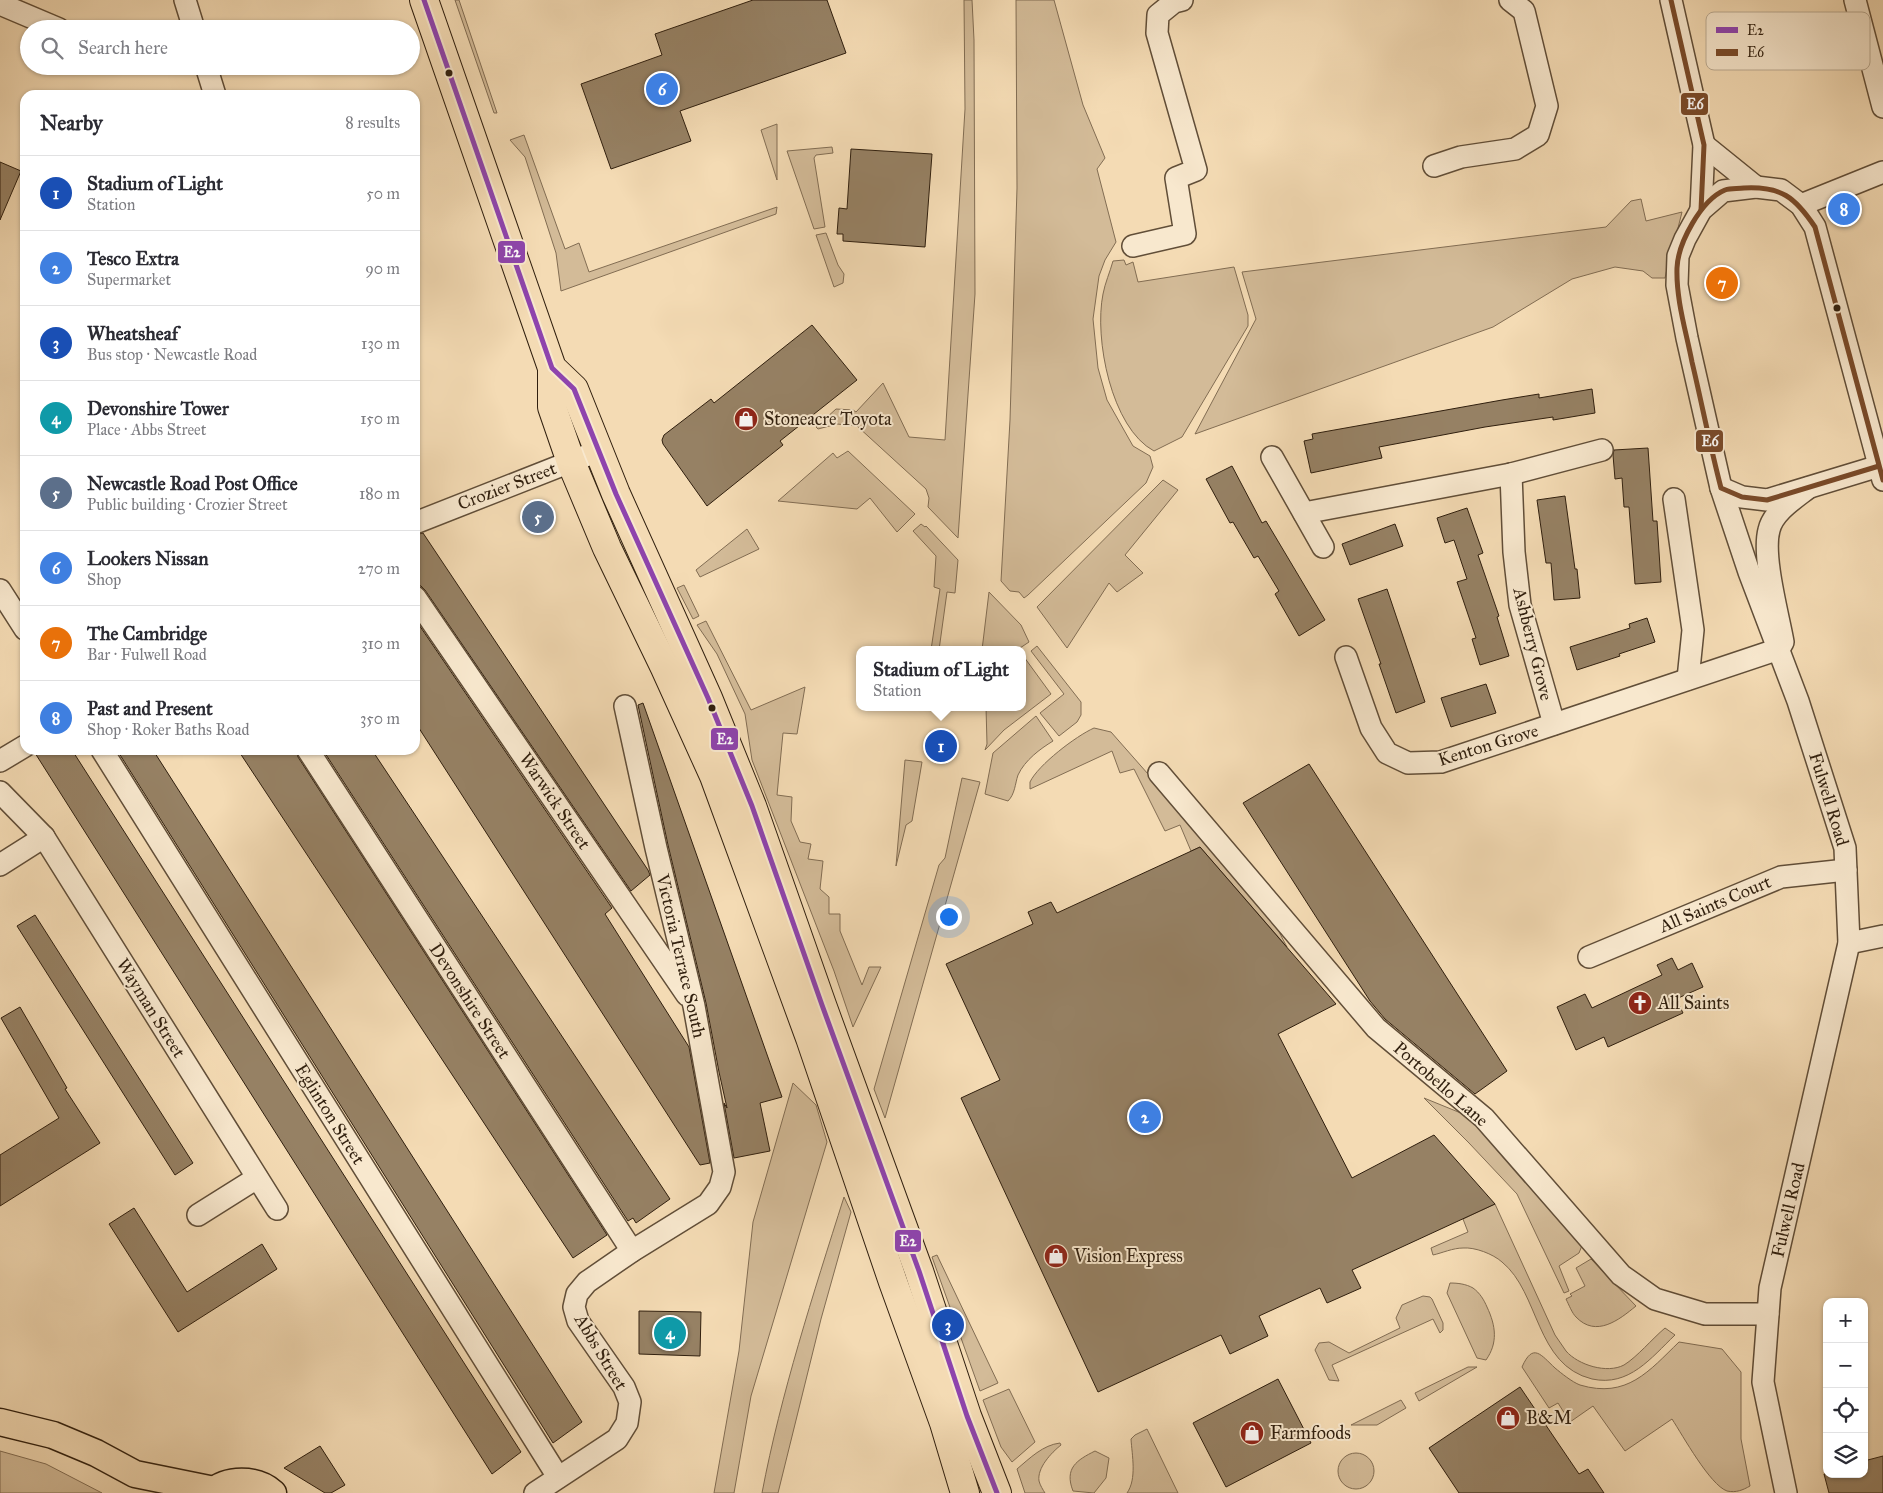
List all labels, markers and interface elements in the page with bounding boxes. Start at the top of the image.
legend [1706,12,1870,70]
search box [20,20,420,75]
text: E2 [1747,22,1764,39]
icon: search [38,34,66,62]
text: Search here [78,36,168,59]
text: E6 [1747,44,1765,61]
unlabelled marker [444,68,454,78]
pin: 6 [646,70,678,108]
line badge: E6 [1680,92,1709,116]
text: E6 [1686,96,1704,113]
text: Nearby [40,110,103,136]
text: 8 results [345,113,400,132]
text: Stadium of Light [87,172,223,195]
text: 1 [53,184,59,203]
text: 50 m [366,184,400,203]
pin: 8 [1828,190,1860,228]
text: Station [87,195,135,214]
line badge: E2 [497,240,526,264]
text: E2 [504,244,522,261]
text: Tesco Extra [87,247,179,270]
text: 2 [52,259,60,278]
text: 90 m [365,259,400,278]
pin: 7 [1706,264,1738,302]
text: Supermarket [87,270,171,289]
unlabelled marker [1832,303,1842,313]
text: Wheatsheaf [87,322,178,345]
text: 3 [53,334,59,353]
text: 130 m [361,334,400,353]
text: Bus stop · Newcastle Road [87,345,257,364]
text: Devonshire Tower [87,397,229,420]
shop icon: Stoneacre Toyota [733,406,759,432]
place label: Stoneacre Toyota [764,408,892,430]
text: 4 [52,409,60,428]
text: 150 m [360,409,400,428]
text: Place · Abbs Street [87,420,206,439]
line badge: E6 [1695,429,1724,453]
text: E6 [1701,433,1719,450]
street label: Crozier Street [454,457,560,515]
text: Newcastle Road Post Office [87,472,298,495]
text: 5 [52,484,60,503]
text: 180 m [359,484,400,503]
text: Public building · Crozier Street [87,495,288,514]
pin: 5 [522,498,554,536]
text: Lookers Nissan [87,547,209,570]
text: 6 [52,559,60,578]
text: 270 m [358,559,400,578]
text: Shop [87,570,121,589]
street label: Ashberry Grove [1508,584,1558,703]
text: The Cambridge [87,622,207,645]
text: 7 [52,634,60,653]
text: 310 m [361,634,400,653]
text: Bar · Fulwell Road [87,645,207,664]
popup [856,646,1026,711]
text: Stadium of Light [873,658,1009,681]
text: Station [873,681,921,700]
text: Past and Present [87,697,213,720]
unlabelled marker [707,703,717,713]
text: 8 [52,709,60,728]
text: 350 m [360,709,400,728]
street label: Kenton Grove [1435,719,1541,771]
text: Shop · Roker Baths Road [87,720,250,739]
line badge: E2 [710,727,739,751]
pin: 1 [925,727,957,765]
text: E2 [717,731,735,748]
street label: Warwick Street [515,748,596,854]
street label: Fulwell Road [1804,749,1854,849]
street label: All Saints Court [1655,870,1775,938]
street label: Victoria Terrace South [651,871,711,1040]
your location [936,904,962,930]
street label: Devonshire Street [424,939,516,1063]
street label: Wayman Street [112,954,191,1062]
church icon: All Saints [1627,990,1653,1016]
place label: All Saints [1657,992,1729,1014]
street label: Portobello Lane [1389,1037,1493,1131]
street label: Eglinton Street [289,1060,370,1170]
pin: 2 [1129,1098,1161,1136]
street label: Fulwell Road [1766,1160,1810,1260]
line badge: E2 [894,1229,922,1253]
text: E2 [900,1233,918,1250]
shop icon: Vision Express [1043,1243,1069,1269]
place label: Vision Express [1073,1245,1183,1267]
map controls [1823,1298,1868,1478]
button: + [1823,1298,1868,1343]
pin: 3 [932,1306,964,1344]
street label: Abbs Street [569,1309,633,1395]
pin: 4 [654,1314,686,1352]
button: − [1823,1343,1868,1388]
button: locate [1823,1388,1868,1433]
shop icon: B&M [1495,1405,1521,1431]
place label: B&M [1526,1407,1572,1429]
shop icon: Farmfoods [1239,1420,1265,1446]
place label: Farmfoods [1270,1422,1351,1444]
button: layers [1823,1433,1868,1478]

